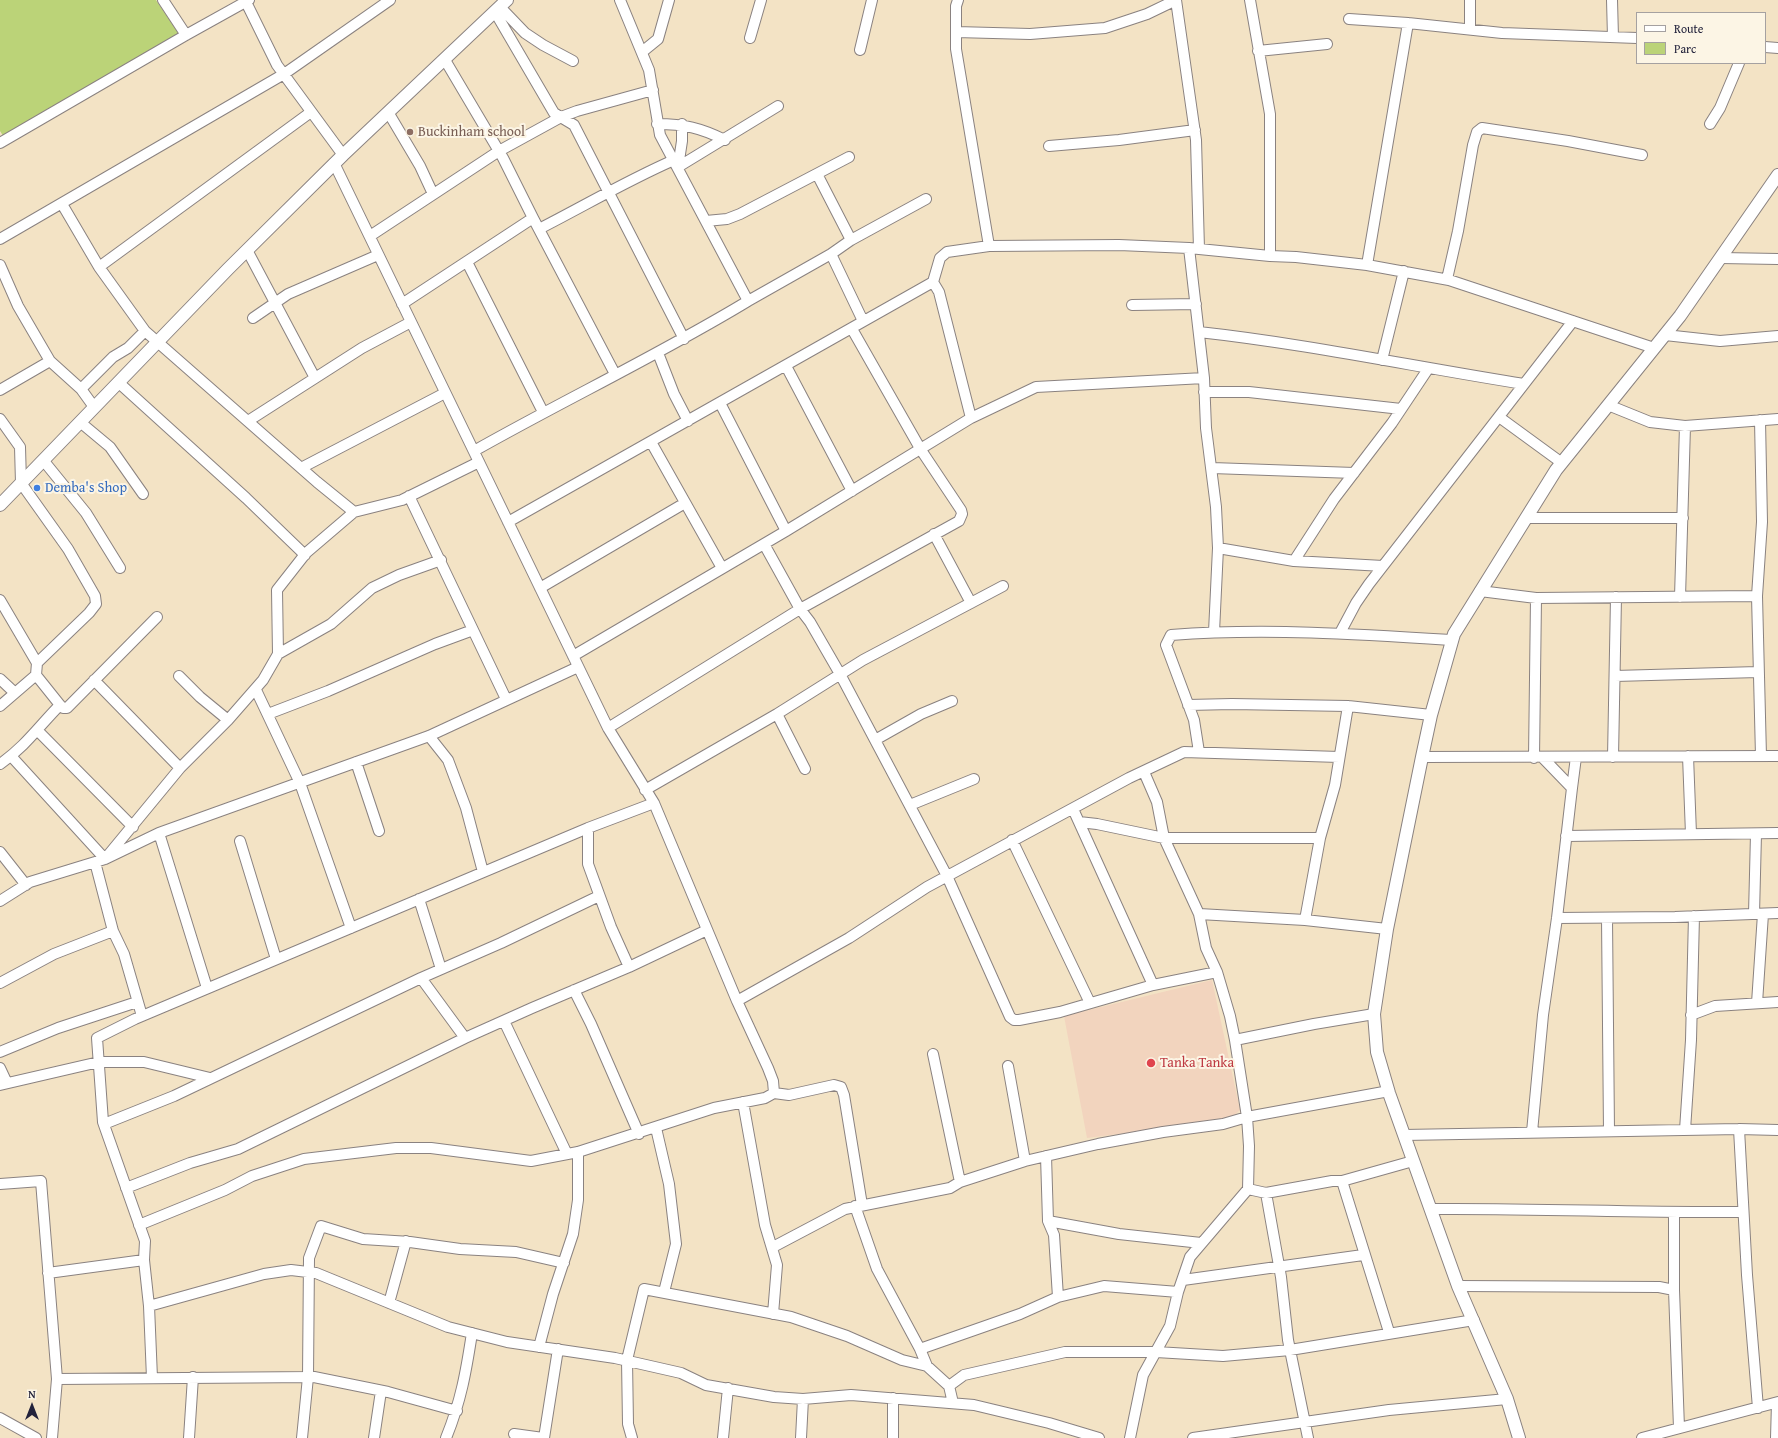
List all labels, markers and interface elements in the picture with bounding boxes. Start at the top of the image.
legend [1636,12,1766,64]
text: Route [1674,20,1703,37]
text: Parc [1674,40,1696,57]
place label: Buckinham school [418,124,525,140]
marker: Buckinham school [405,127,415,137]
place label: Demba's Shop [45,480,127,496]
marker: Demba's Shop [32,483,42,493]
place label: Tanka Tanka [1160,1055,1234,1071]
marker: Tanka Tanka [1145,1057,1157,1069]
north arrow [12,1386,52,1426]
text: N [28,1386,36,1402]

